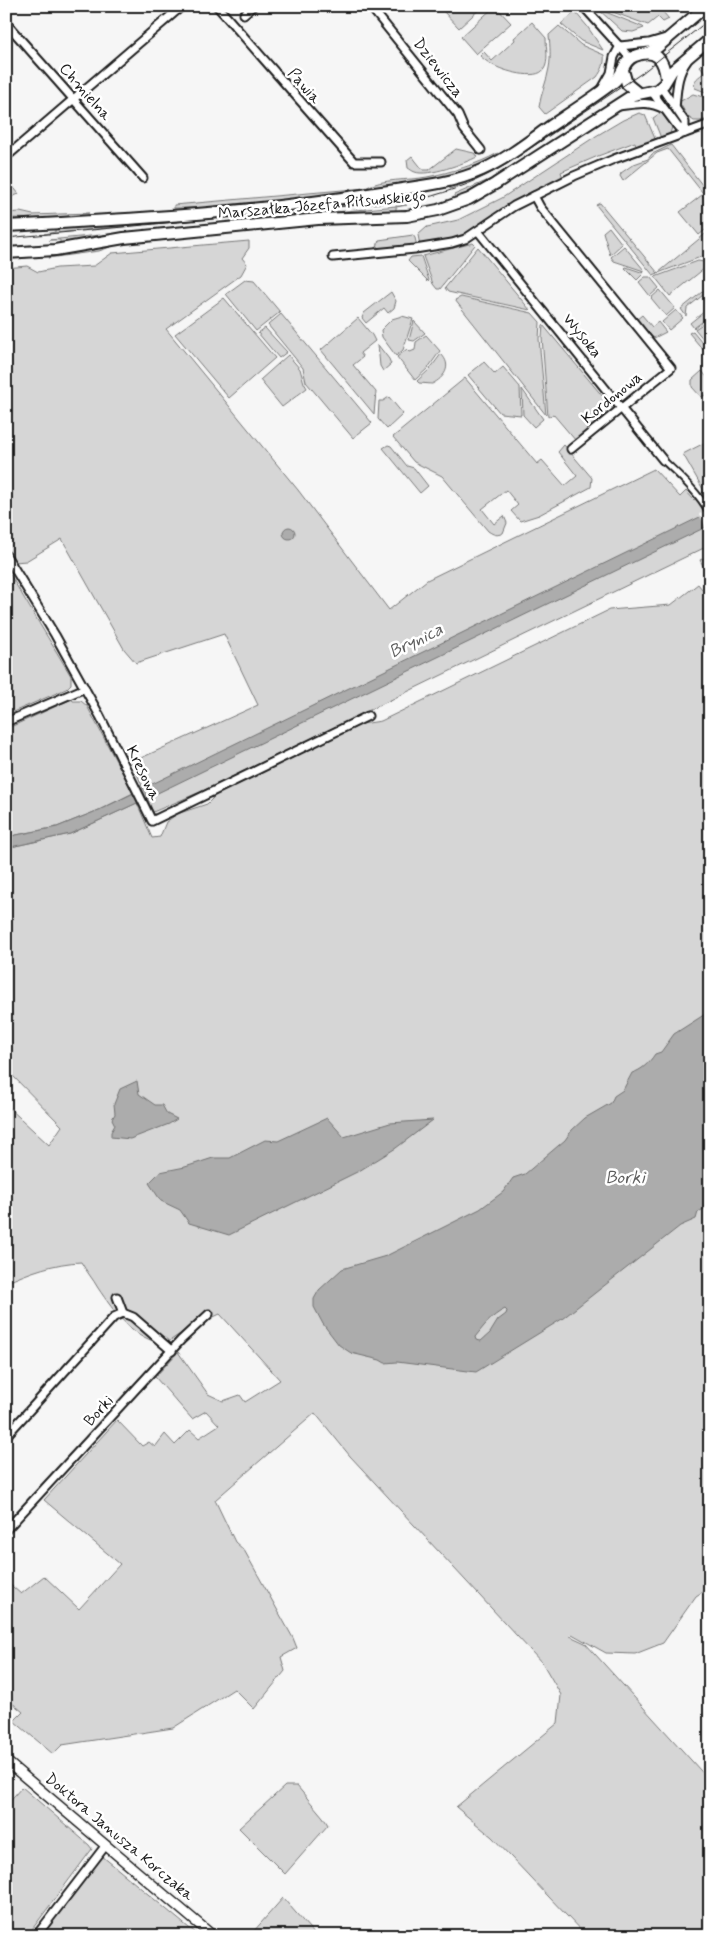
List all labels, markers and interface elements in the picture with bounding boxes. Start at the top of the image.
street label: Dziewicza [408,34,468,102]
street label: Chmielna [54,59,116,126]
street label: Pawia [283,64,326,109]
street label: Marszałka Józefa Piłsudskiego [217,185,427,226]
street label: Wysoka [558,309,607,363]
street label: Kordonowa [577,367,647,429]
water label: Brynica [385,618,447,664]
street label: Kresowa [121,742,165,804]
water label: Borki [605,1166,647,1190]
street label: Borki [79,1391,119,1431]
street label: Doktora Janusza Korczaka [40,1768,198,1906]

